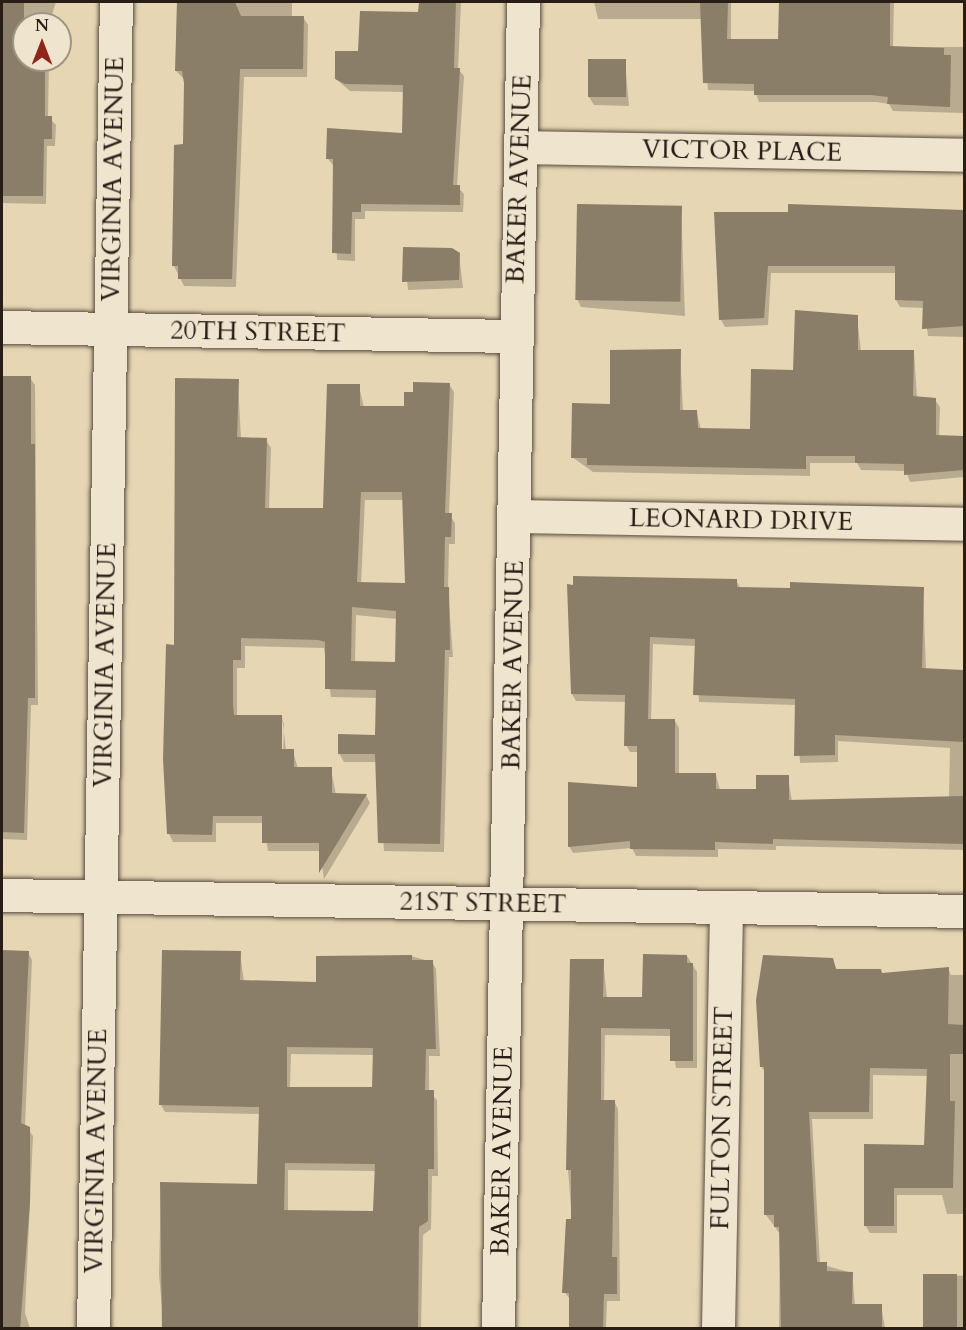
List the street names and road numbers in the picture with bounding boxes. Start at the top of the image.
street label: VIRGINIA AVENUE [95,56,131,302]
street label: BAKER AVENUE [500,74,538,284]
street label: VICTOR PLACE [642,134,842,168]
street label: 20TH STREET [170,315,346,349]
street label: LEONARD DRIVE [629,502,853,538]
street label: VIRGINIA AVENUE [87,542,123,788]
street label: BAKER AVENUE [496,560,530,770]
street label: 21ST STREET [399,886,567,920]
street label: FULTON STREET [704,1006,740,1230]
street label: VIRGINIA AVENUE [78,1028,114,1274]
street label: BAKER AVENUE [485,1046,519,1256]

